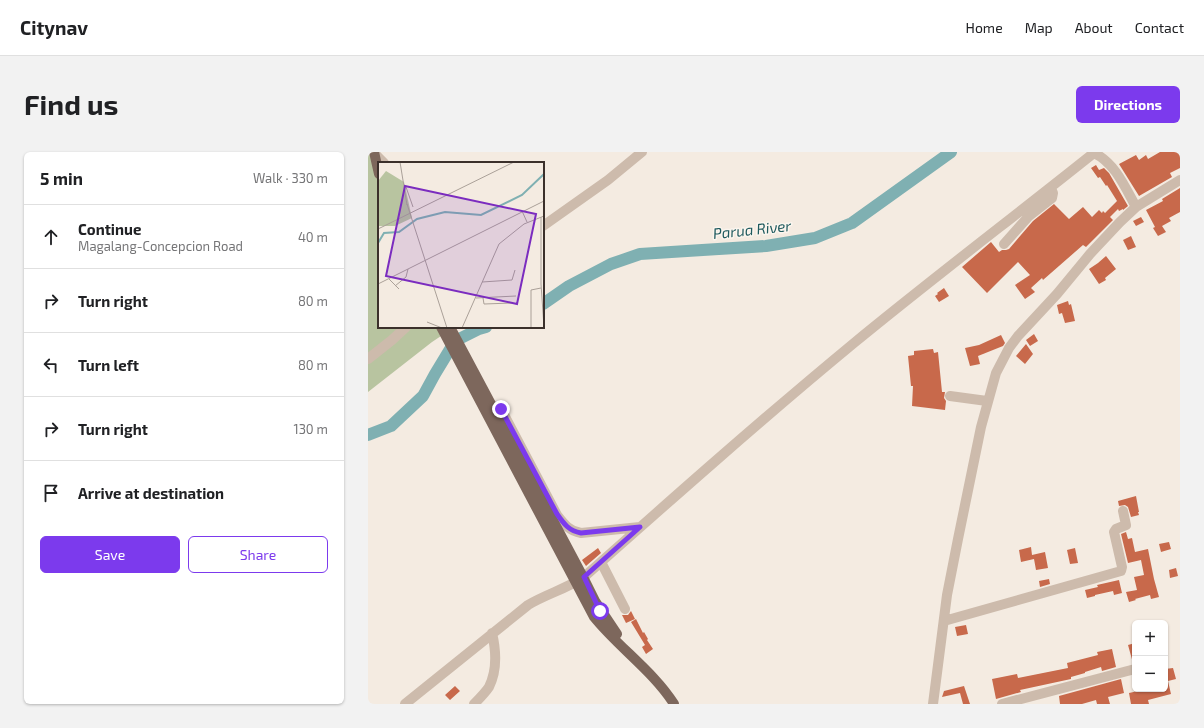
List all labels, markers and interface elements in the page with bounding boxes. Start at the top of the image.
text: Citynav [20,16,88,39]
text: Home [966,19,1003,36]
text: Map [1025,19,1053,36]
text: About [1075,19,1113,36]
text: Contact [1135,19,1184,36]
button: Directions [1076,86,1180,123]
text: Find us [24,87,118,121]
inset map [378,162,544,328]
text: 5 min [40,168,83,188]
text: Walk · 330 m [253,170,328,186]
water label: Parua River [712,216,793,242]
text: Continue [78,220,141,238]
icon: ahead [40,226,62,248]
text: 40 m [298,229,328,245]
text: Magalang-Concepcion Road [78,238,243,254]
icon: right [40,290,62,312]
text: Turn right [78,292,148,310]
text: 80 m [298,293,328,309]
icon: left [40,354,62,376]
text: Turn left [78,356,139,374]
text: 80 m [298,357,328,373]
route end [492,400,510,418]
icon: right [40,418,62,440]
text: Turn right [78,420,148,438]
text: 130 m [293,421,328,437]
icon: arrive [40,482,62,504]
text: Arrive at destination [78,484,224,502]
button: Save [40,536,180,573]
button: Share [188,536,328,573]
route start [591,602,609,620]
map controls [1132,620,1168,692]
button: + [1132,620,1168,656]
button: − [1132,656,1168,692]

